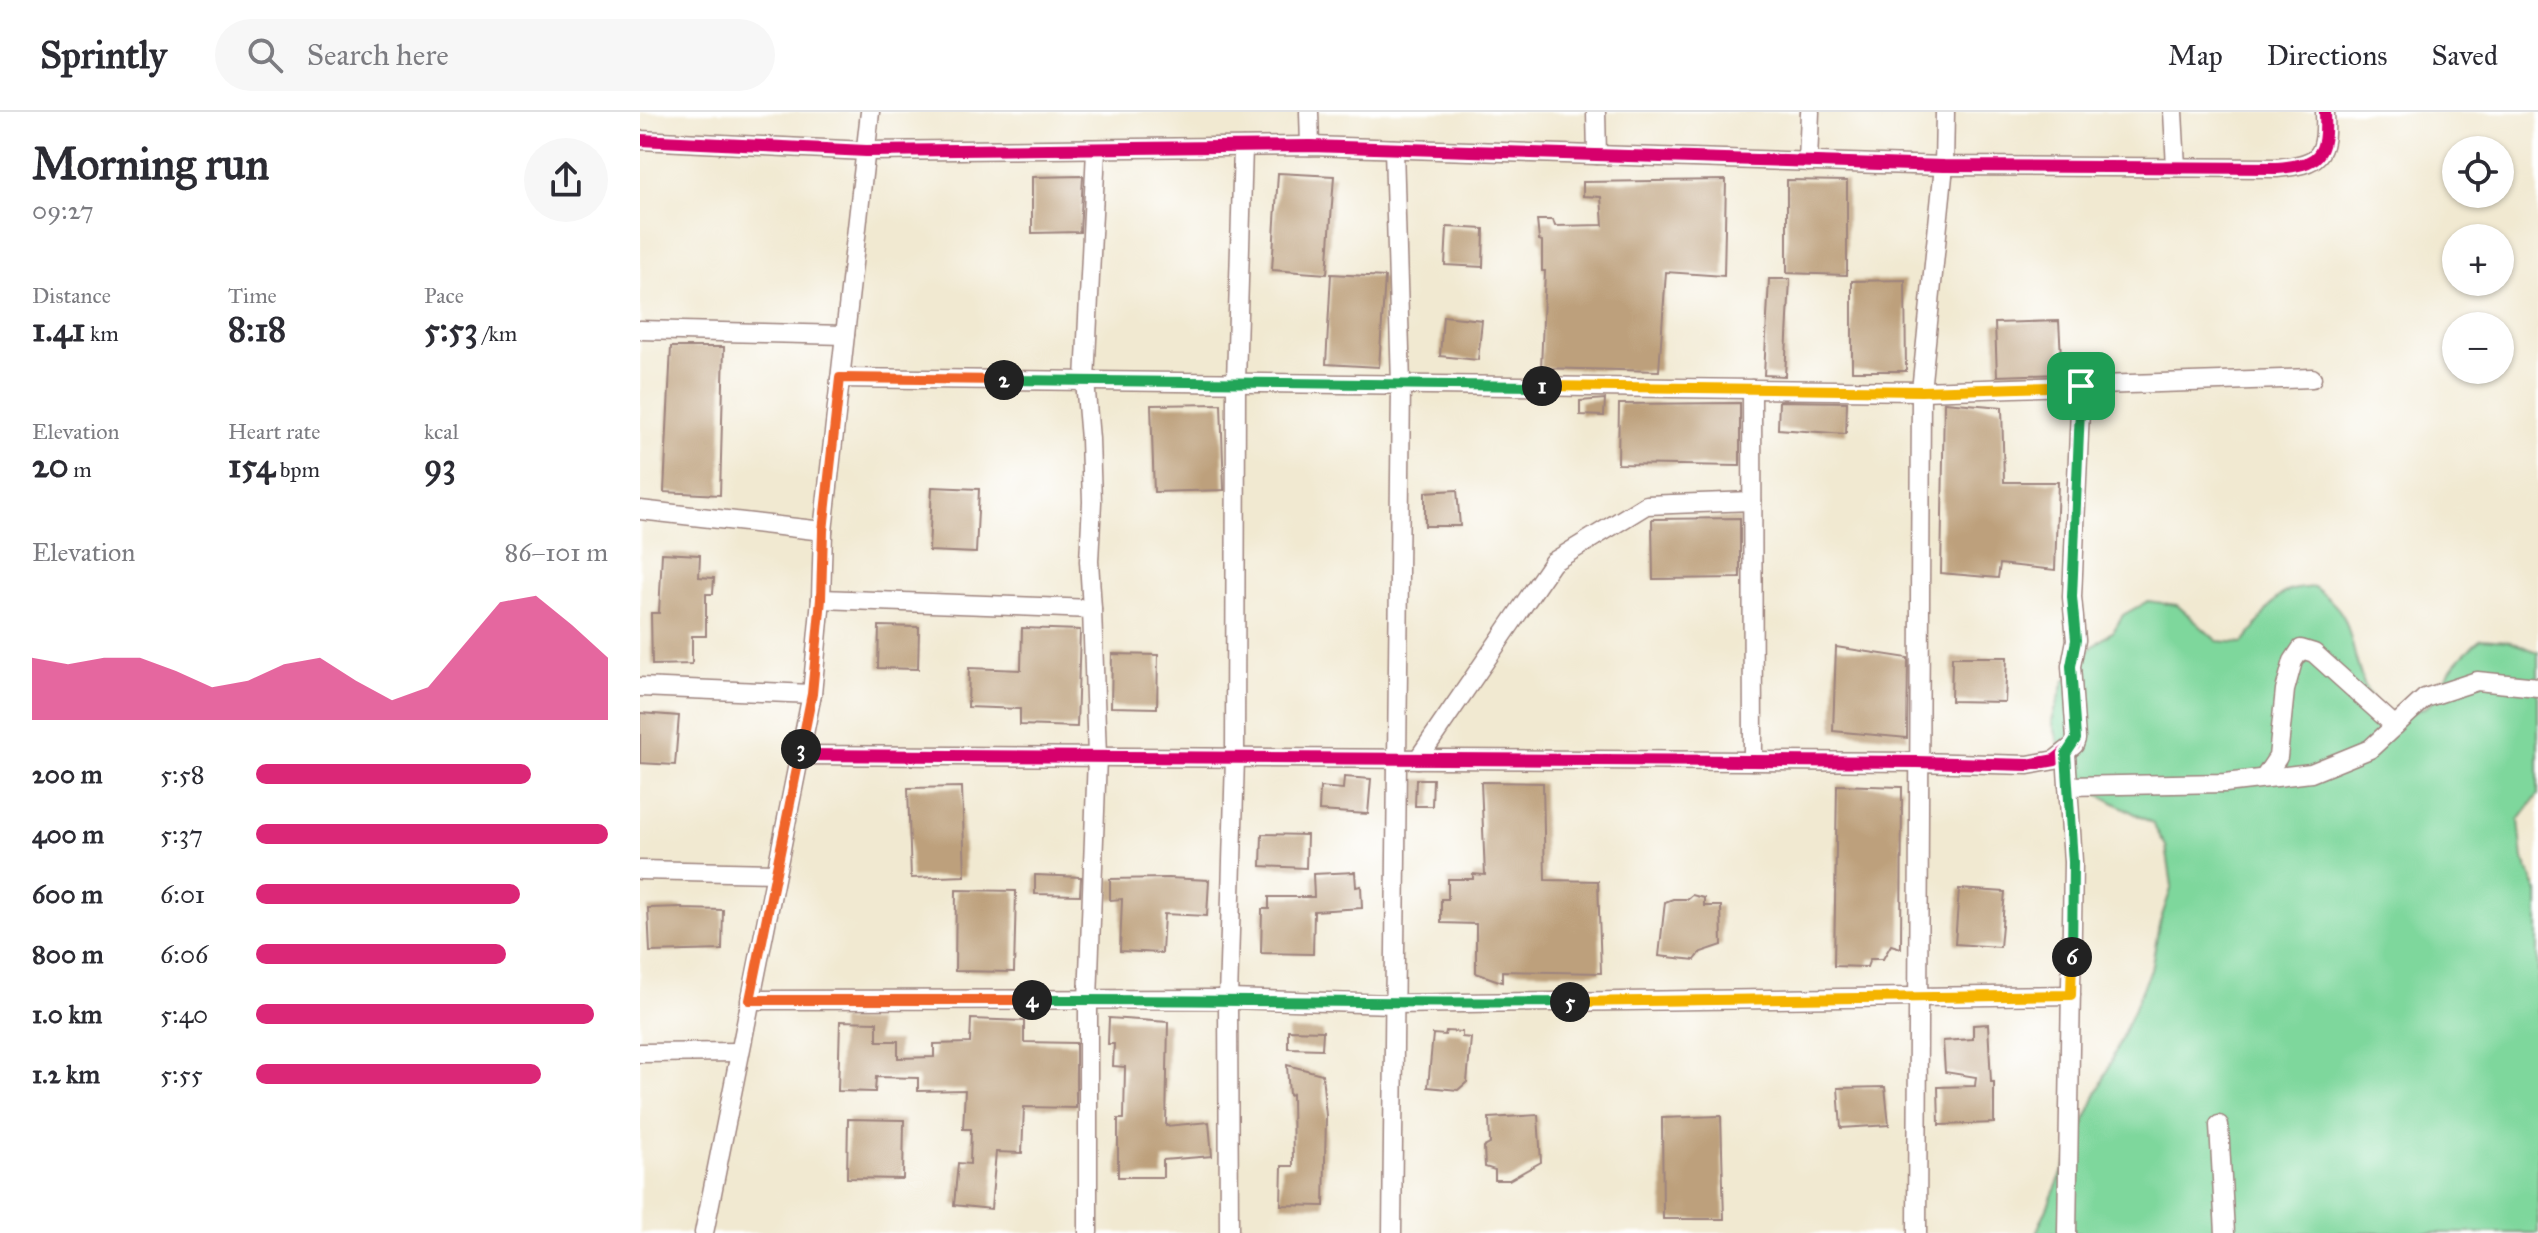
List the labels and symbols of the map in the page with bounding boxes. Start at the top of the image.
pin [2047,352,2115,420]
pin: 2 [984,360,1024,400]
pin: 1 [1522,366,1562,406]
pin: 3 [781,729,821,769]
pin: 6 [2052,937,2092,977]
pin: 4 [1012,980,1052,1020]
pin: 5 [1550,982,1590,1022]

